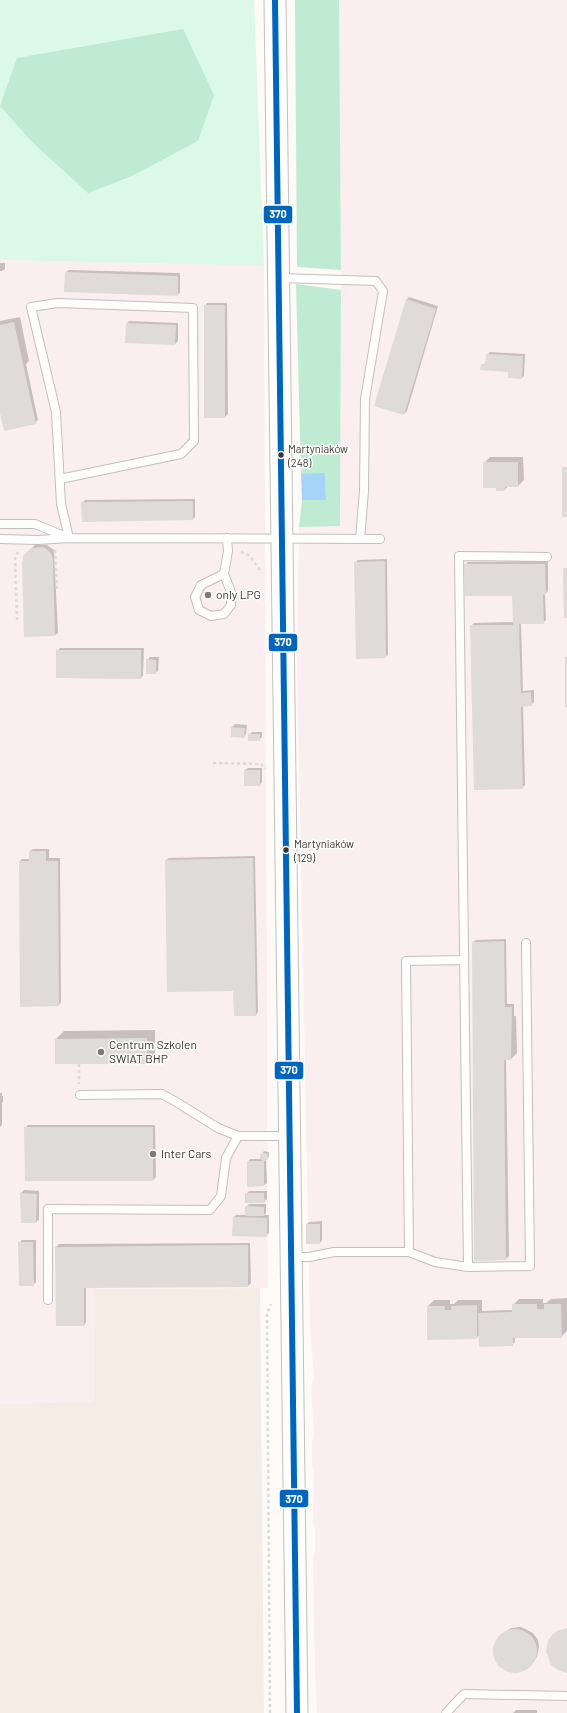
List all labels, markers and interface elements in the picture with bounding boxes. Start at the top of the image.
line badge: 370 [263,205,293,224]
text: 370 [269,207,287,220]
place label: Martyniaków (248) [287,442,348,469]
marker: Martyniaków (248) [276,450,286,460]
place label: only LPG [216,587,261,601]
marker: only LPG [203,590,213,600]
line badge: 370 [268,633,298,652]
text: 370 [274,635,292,648]
place label: Martyniaków (129) [293,837,354,864]
marker: Martyniaków (129) [281,845,291,855]
place label: Centrum Szkolen SWIAT BHP [109,1037,197,1065]
marker: Centrum Szkolen SWIAT BHP [96,1047,106,1057]
line badge: 370 [274,1061,304,1080]
text: 370 [280,1063,298,1076]
place label: Inter Cars [161,1146,212,1160]
marker: Inter Cars [148,1149,158,1159]
line badge: 370 [279,1489,309,1508]
text: 370 [285,1492,303,1505]

